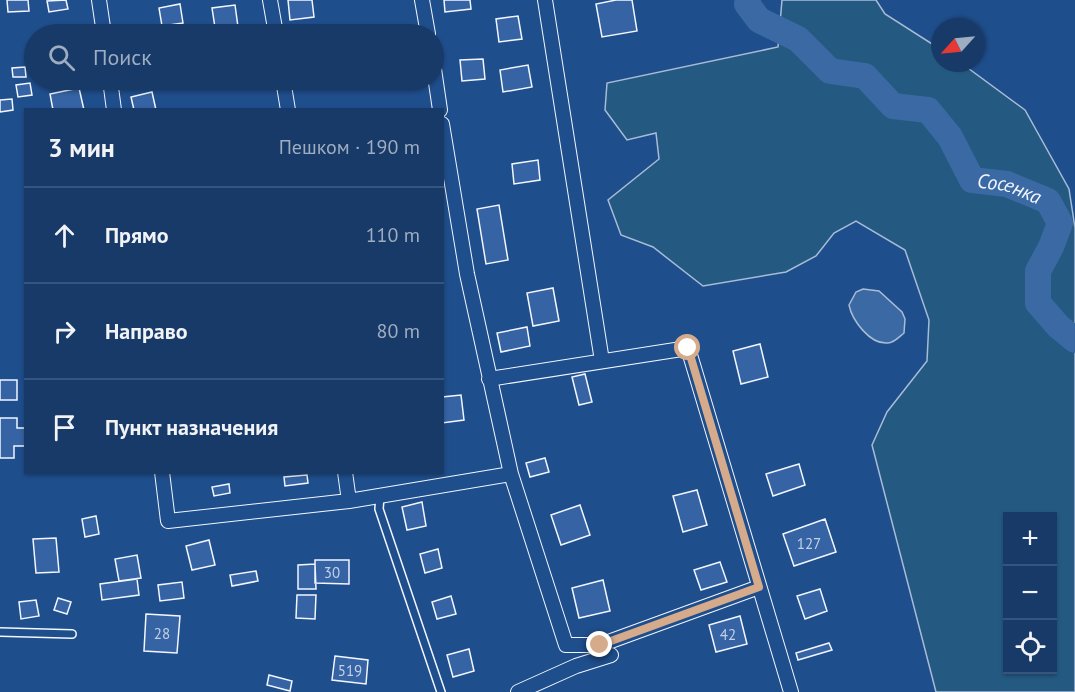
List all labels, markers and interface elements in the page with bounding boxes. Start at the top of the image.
north arrow [931,18,985,72]
search box [24,24,444,90]
icon: search [45,41,78,74]
text: Поиск [93,43,152,71]
text: 3 мин [48,131,115,164]
text: Пешком · 190 m [279,134,420,160]
water label: Сосенка [976,168,1046,210]
icon: ahead [48,219,81,252]
text: Прямо [105,221,168,249]
text: 110 m [366,222,420,248]
icon: right [48,315,81,348]
text: Направо [105,317,188,345]
text: 80 m [377,318,420,344]
route start [674,334,700,360]
icon: arrive [48,411,81,444]
text: Пункт назначения [105,413,278,441]
map controls [1003,512,1057,674]
button: + [1003,512,1057,566]
house number: 127 [797,534,821,553]
house number: 30 [324,563,340,582]
button: − [1003,566,1057,620]
button: locate [1003,620,1057,674]
house number: 28 [154,624,170,643]
house number: 42 [720,625,736,644]
route end [586,631,612,657]
house number: 519 [338,661,362,680]

